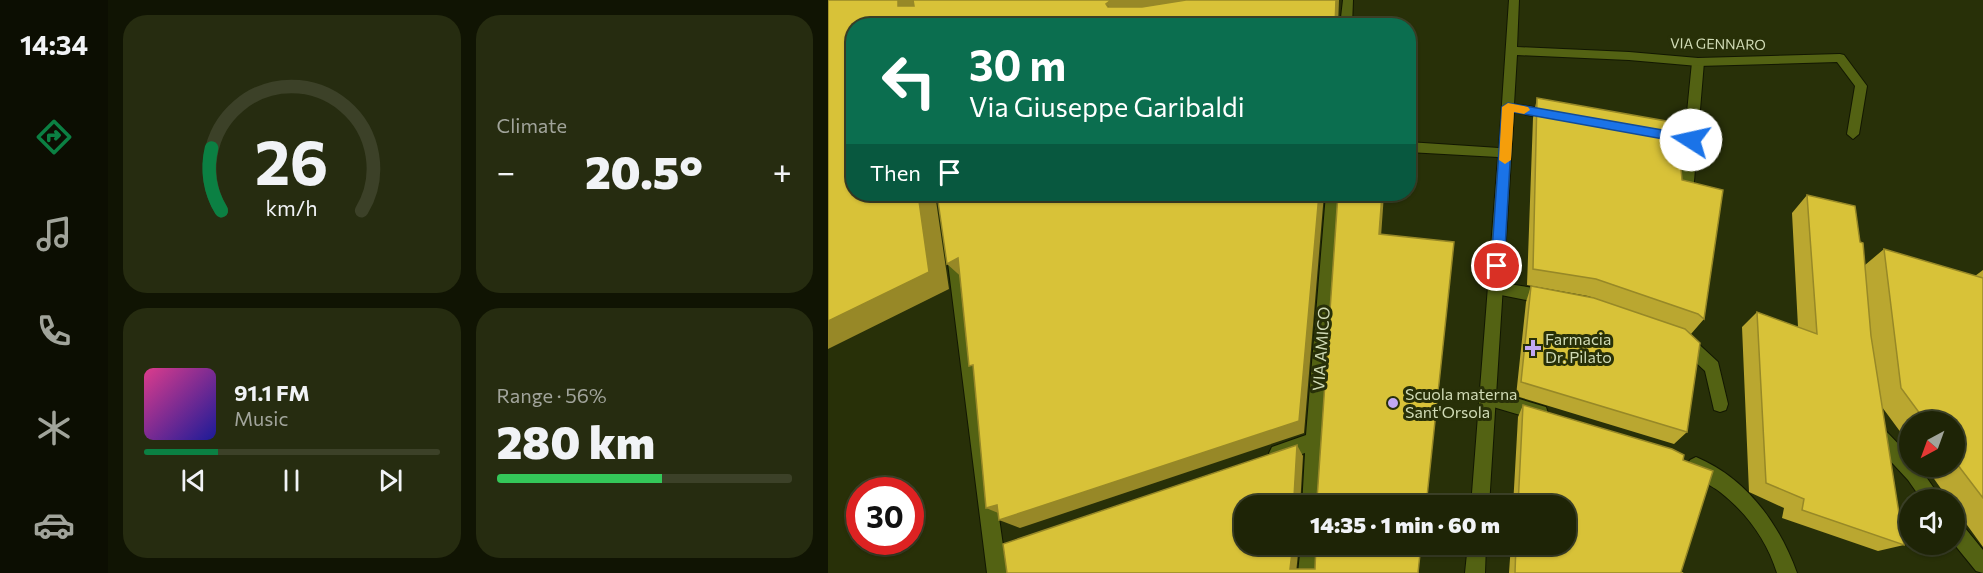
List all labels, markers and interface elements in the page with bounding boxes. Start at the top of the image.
text: 14:34 [20,28,88,61]
street label: VIA GENNARO [1670,34,1766,53]
text: 30 m [969,38,1066,90]
icon: left [870,42,948,120]
text: Via Giuseppe Garibaldi [969,90,1245,123]
position arrow [1659,108,1723,172]
text: Climate [497,113,567,137]
icon: directions [33,116,75,158]
text: 26 [255,122,329,198]
text: 20.5° [585,143,703,198]
text: − [497,150,515,191]
text: + [773,150,792,191]
icon: arrive [933,156,966,189]
text: Then [870,159,921,186]
text: km/h [266,194,318,220]
icon: music [33,213,75,255]
pin [1471,240,1522,291]
icon: arrive [1480,249,1513,282]
street label: VIA AMICO [1308,306,1333,392]
icon: phone [33,310,75,352]
place label: Farmacia Dr. Pilato [1545,329,1612,366]
marker: Farmacia Dr. Pilato [1526,341,1540,355]
text: 91.1 FM [234,379,310,406]
text: Range · 56% [497,383,607,407]
place label: Scuola materna Sant'Orsola [1405,384,1517,421]
marker: Scuola materna Sant'Orsola [1386,396,1400,410]
text: Music [234,406,288,430]
icon: climate [33,407,75,449]
north arrow [1899,411,1965,477]
map controls [1899,411,1965,555]
text: 280 km [497,413,655,468]
icon: previous [177,464,210,497]
icon: pause [275,464,308,497]
icon: next [374,464,407,497]
speed limit sign: 30 [846,477,924,555]
button: sound [1899,489,1965,555]
icon: car [33,504,75,546]
text: 14:35 · 1 min · 60 m [1310,511,1500,538]

